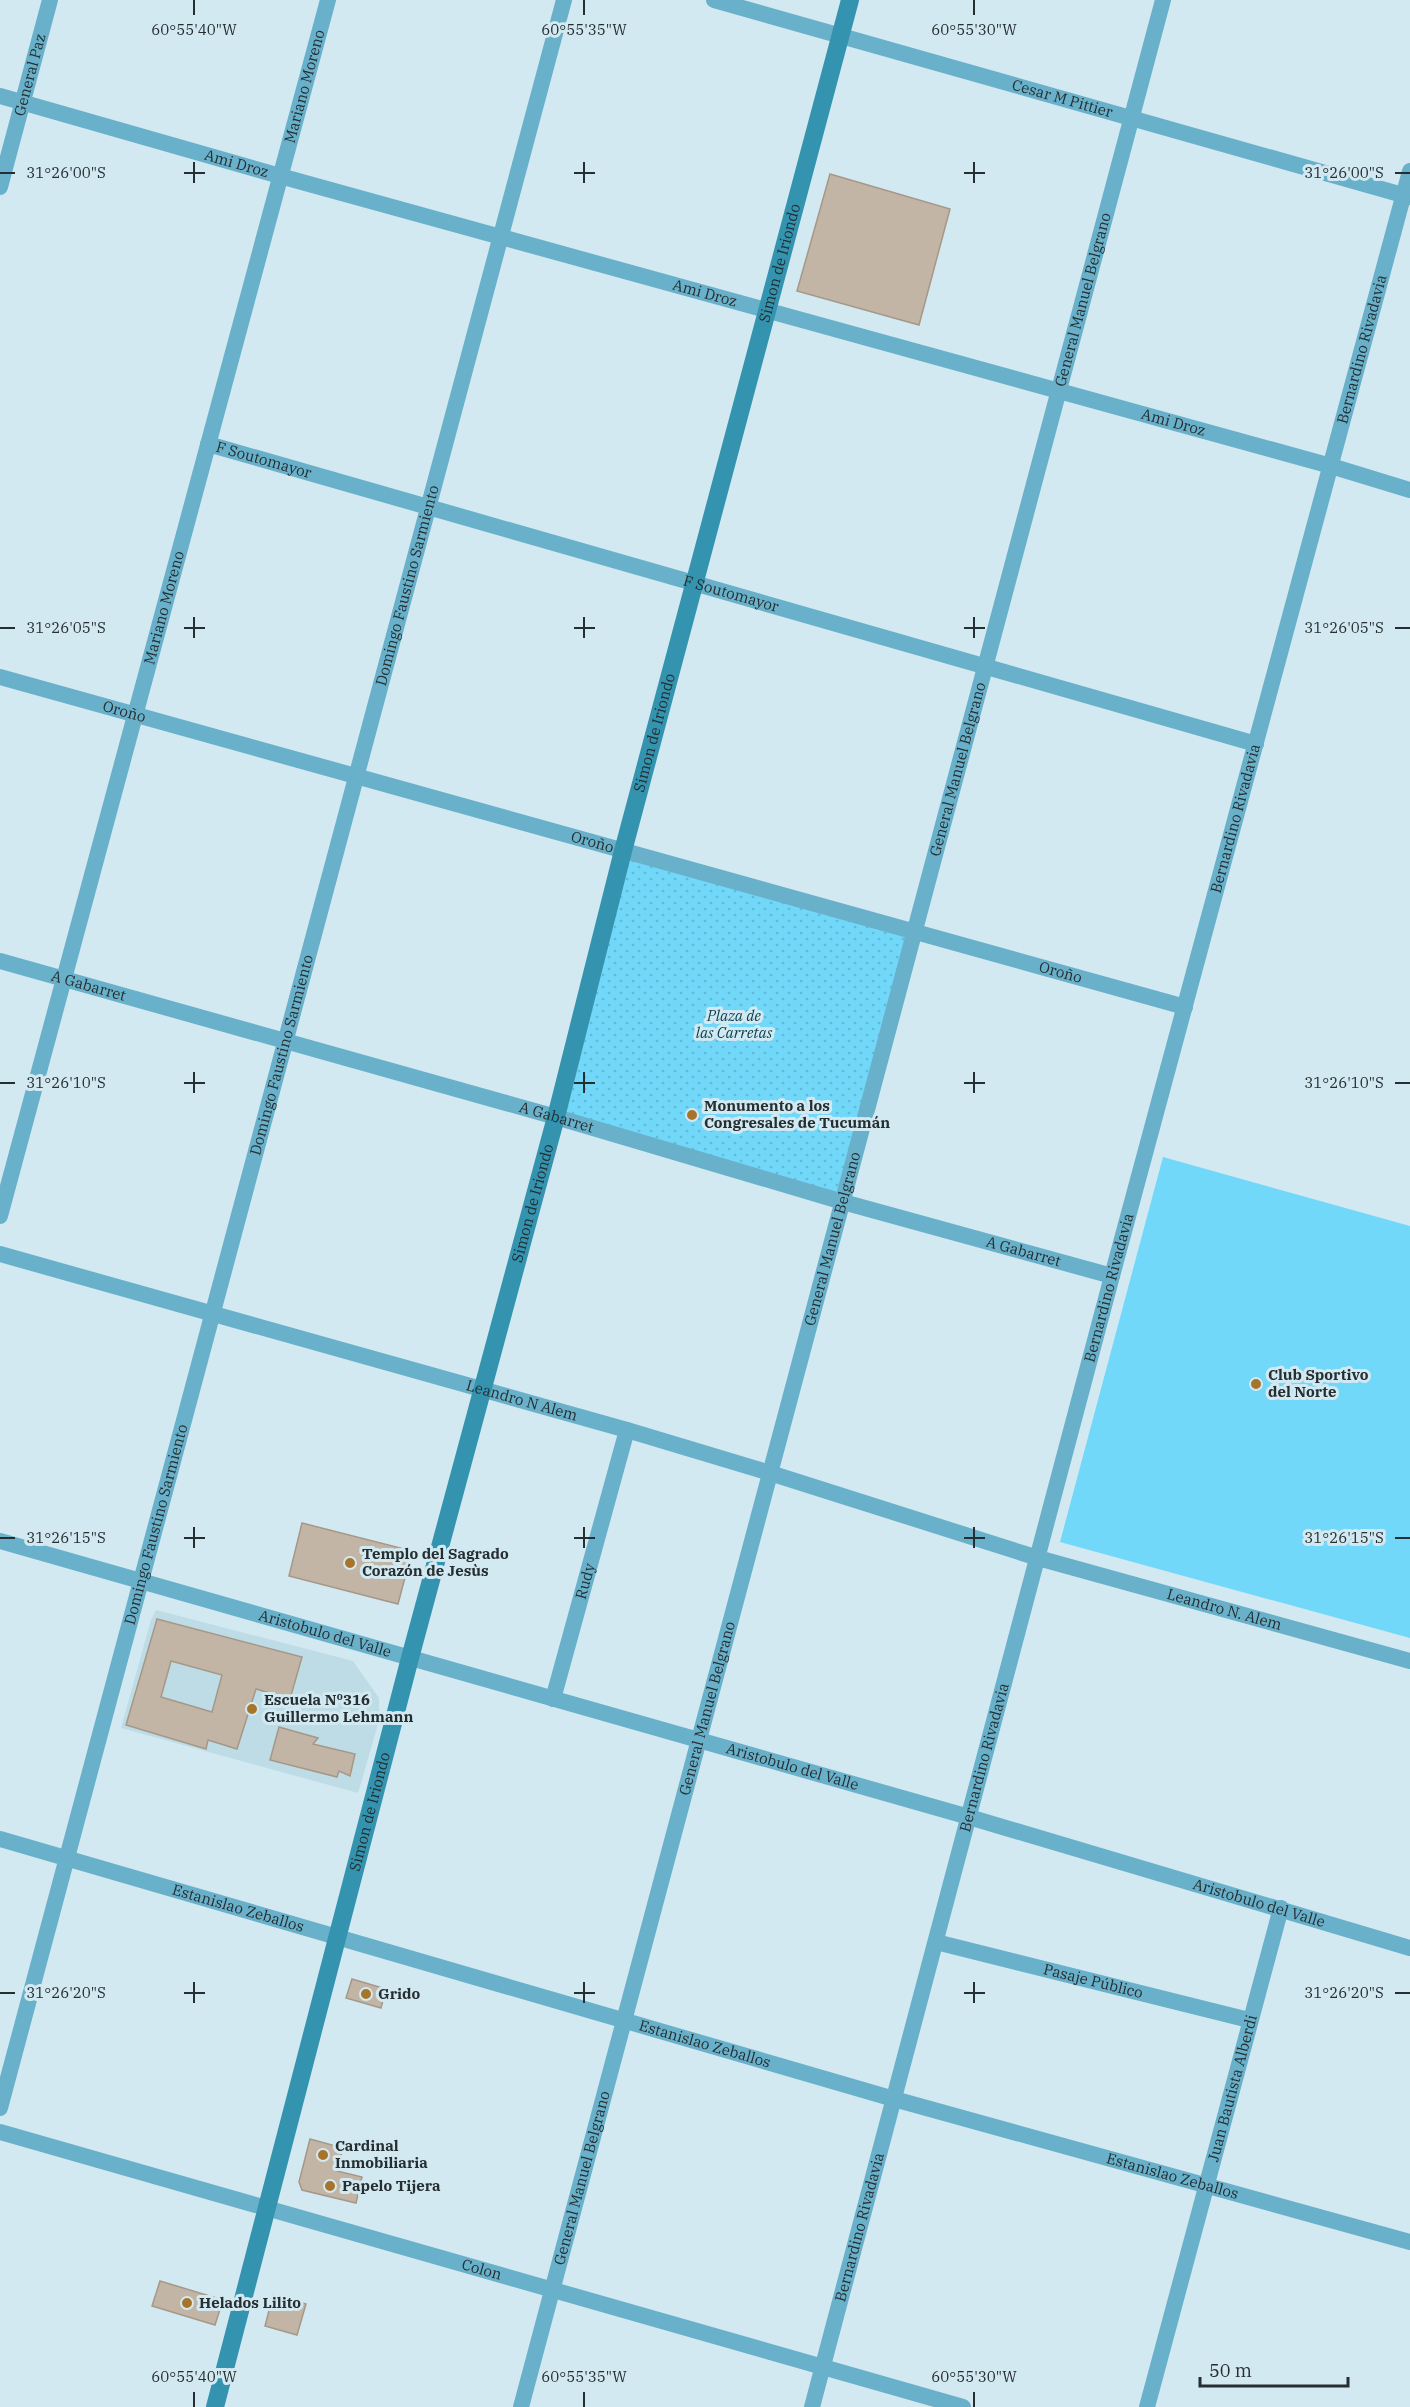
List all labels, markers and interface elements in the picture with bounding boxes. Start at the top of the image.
text: 60°55'40"W [151,20,237,39]
text: 60°55'35"W [541,20,627,39]
text: 60°55'30"W [931,20,1017,39]
street label: Mariano Moreno [280,27,329,145]
street label: General Paz [9,32,50,118]
street label: Cesar M Pittier [1010,75,1115,121]
street label: Ami Droz [202,145,271,181]
text: 31°26'00"S [26,163,106,182]
text: 31°26'00"S [1304,163,1384,182]
street label: Simon de Iriondo [754,202,804,325]
street label: General Manuel Belgrano [1050,210,1115,389]
street label: Bernardino Rivadavia [1332,272,1391,426]
street label: Ami Droz [671,275,739,311]
street label: Ami Droz [1139,404,1208,440]
street label: F Soutomayor [214,437,314,482]
street label: Domingo Faustino Sarmiento [371,483,443,688]
street label: Mariano Moreno [139,549,188,666]
street label: F Soutomayor [681,571,781,616]
text: 31°26'05"S [26,618,106,637]
text: 31°26'05"S [1304,618,1384,637]
street label: Simon de Iriondo [629,671,679,794]
street label: General Manuel Belgrano [925,680,990,858]
street label: Oroño [101,696,148,726]
street label: Bernardino Rivadavia [1206,742,1264,895]
street label: Oroño [569,826,616,857]
street label: Domingo Faustino Sarmiento [245,953,317,1157]
street label: Oroño [1037,957,1084,987]
street label: A Gabarret [49,966,128,1005]
park label: Plaza de las Carretas [696,1006,773,1042]
text: 31°26'10"S [26,1073,106,1092]
text: 31°26'10"S [1304,1073,1384,1092]
place label: Monumento a los Congresales de Tucumán [704,1096,890,1132]
street label: A Gabarret [517,1097,596,1137]
marker: Monumento a los Congresales de Tucumán [685,1108,699,1122]
street label: Simon de Iriondo [507,1142,557,1265]
street label: General Manuel Belgrano [800,1150,864,1328]
street label: Bernardino Rivadavia [1080,1211,1138,1364]
street label: A Gabarret [984,1232,1063,1271]
place label: Club Sportivo del Norte [1268,1365,1369,1401]
street label: Leandro N Alem [464,1375,580,1425]
marker: Club Sportivo del Norte [1249,1377,1263,1391]
street label: Domingo Faustino Sarmiento [120,1422,192,1627]
text: 31°26'15"S [26,1528,106,1547]
text: 31°26'15"S [1304,1528,1384,1547]
place label: Templo del Sagrado Corazón de Jesùs [362,1544,509,1580]
marker: Templo del Sagrado Corazón de Jesùs [343,1556,357,1570]
street label: Rudy [571,1561,599,1601]
street label: Leandro N. Alem [1165,1584,1284,1634]
street label: Aristobulo del Valle [257,1605,394,1661]
street label: General Manuel Belgrano [675,1619,739,1797]
street label: Bernardino Rivadavia [955,1681,1013,1834]
place label: Escuela Nº316 Guillermo Lehmann [264,1690,413,1726]
marker: Escuela Nº316 Guillermo Lehmann [245,1702,259,1716]
street label: Aristobulo del Valle [724,1738,861,1794]
street label: Simon de Iriondo [345,1750,394,1873]
street label: Aristobulo del Valle [1191,1874,1327,1931]
street label: Estanislao Zeballos [170,1880,306,1936]
street label: Pasaje Público [1042,1959,1145,2002]
text: 31°26'20"S [26,1983,106,2002]
text: 31°26'20"S [1304,1983,1384,2002]
place label: Grido [378,1984,421,2003]
marker: Grido [359,1987,373,2001]
street label: Juan Bautista Alberdi [1203,2012,1261,2164]
street label: Estanislao Zeballos [637,2015,773,2072]
street label: General Manuel Belgrano [549,2089,614,2267]
place label: Cardinal Inmobiliaria [335,2136,428,2172]
marker: Cardinal Inmobiliaria [316,2148,330,2162]
street label: Estanislao Zeballos [1104,2148,1241,2203]
street label: Bernardino Rivadavia [830,2150,888,2304]
place label: Papelo Tijera [342,2176,441,2195]
marker: Papelo Tijera [323,2179,337,2193]
street label: Colon [460,2254,504,2284]
place label: Helados Lilito [199,2293,301,2312]
marker: Helados Lilito [180,2296,194,2310]
scale bar [1200,2350,1348,2388]
text: 50 m [1209,2359,1252,2382]
text: 60°55'40"W [151,2367,237,2386]
text: 60°55'35"W [541,2367,627,2386]
text: 60°55'30"W [931,2367,1017,2386]

